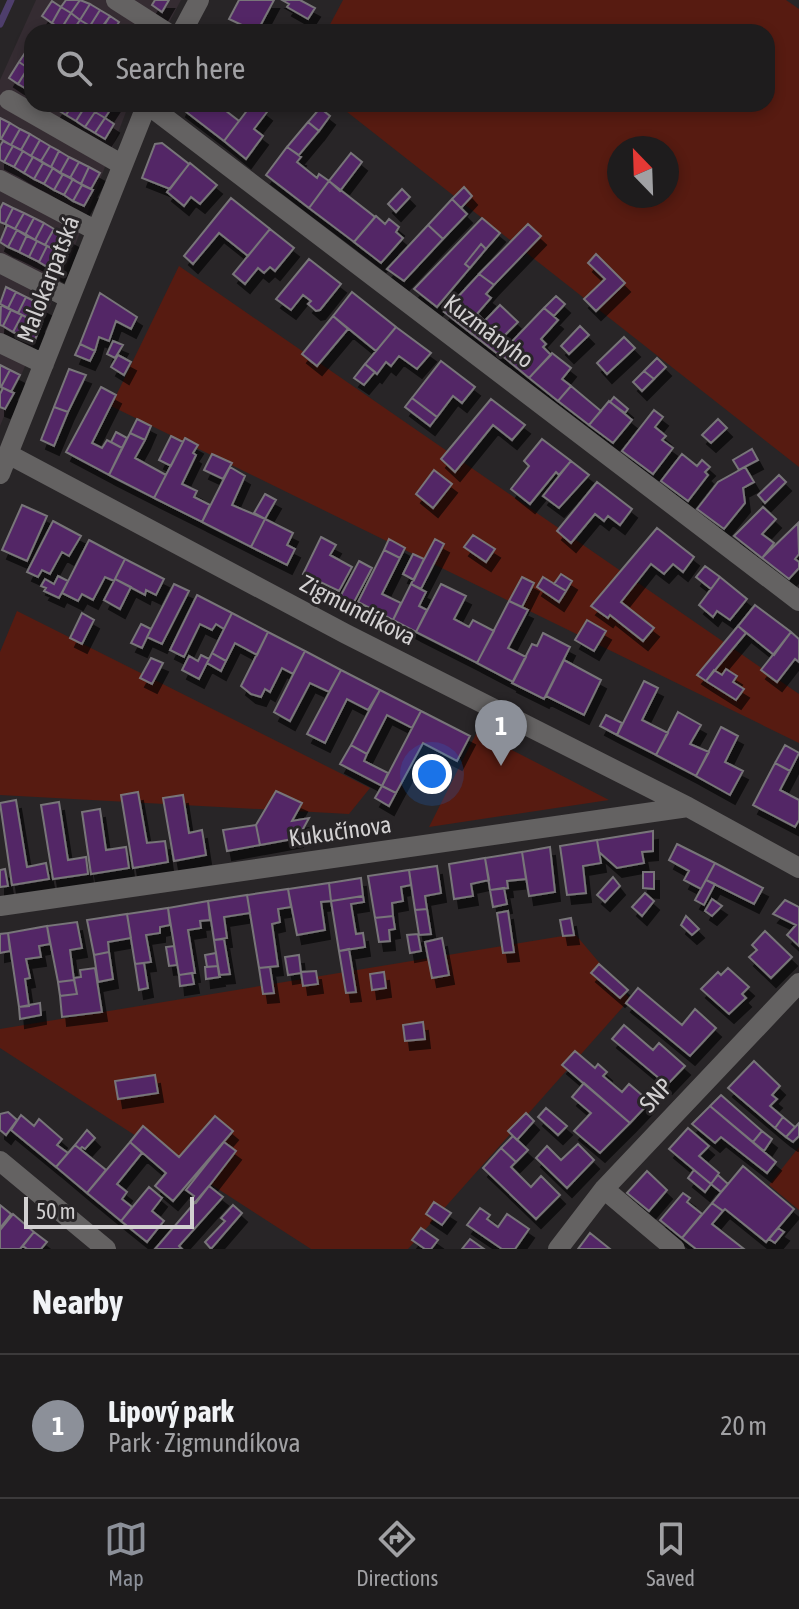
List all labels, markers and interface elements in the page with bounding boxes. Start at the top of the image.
search box [24,24,775,112]
icon: search [52,46,96,90]
text: Search here [116,51,245,85]
north arrow [607,136,679,208]
street label: Malokarpatská [12,212,84,346]
street label: Kuzmányho [439,289,539,373]
street label: Zigmundíkova [296,569,420,651]
pin: 1 [475,700,527,766]
your location [412,754,452,794]
street label: Kukučínova [287,810,393,852]
street label: SNP [634,1073,678,1117]
scale bar [24,1193,194,1229]
text: 50 m [36,1198,76,1224]
text: Nearby [32,1282,123,1321]
text: Lipový park [108,1394,234,1428]
text: 1 [52,1411,64,1441]
text: 20 m [720,1411,767,1441]
text: Park · Zigmundíkova [108,1428,301,1458]
tab: Map [104,1517,148,1591]
tab: Directions [356,1517,438,1591]
tab: Saved [646,1517,695,1591]

